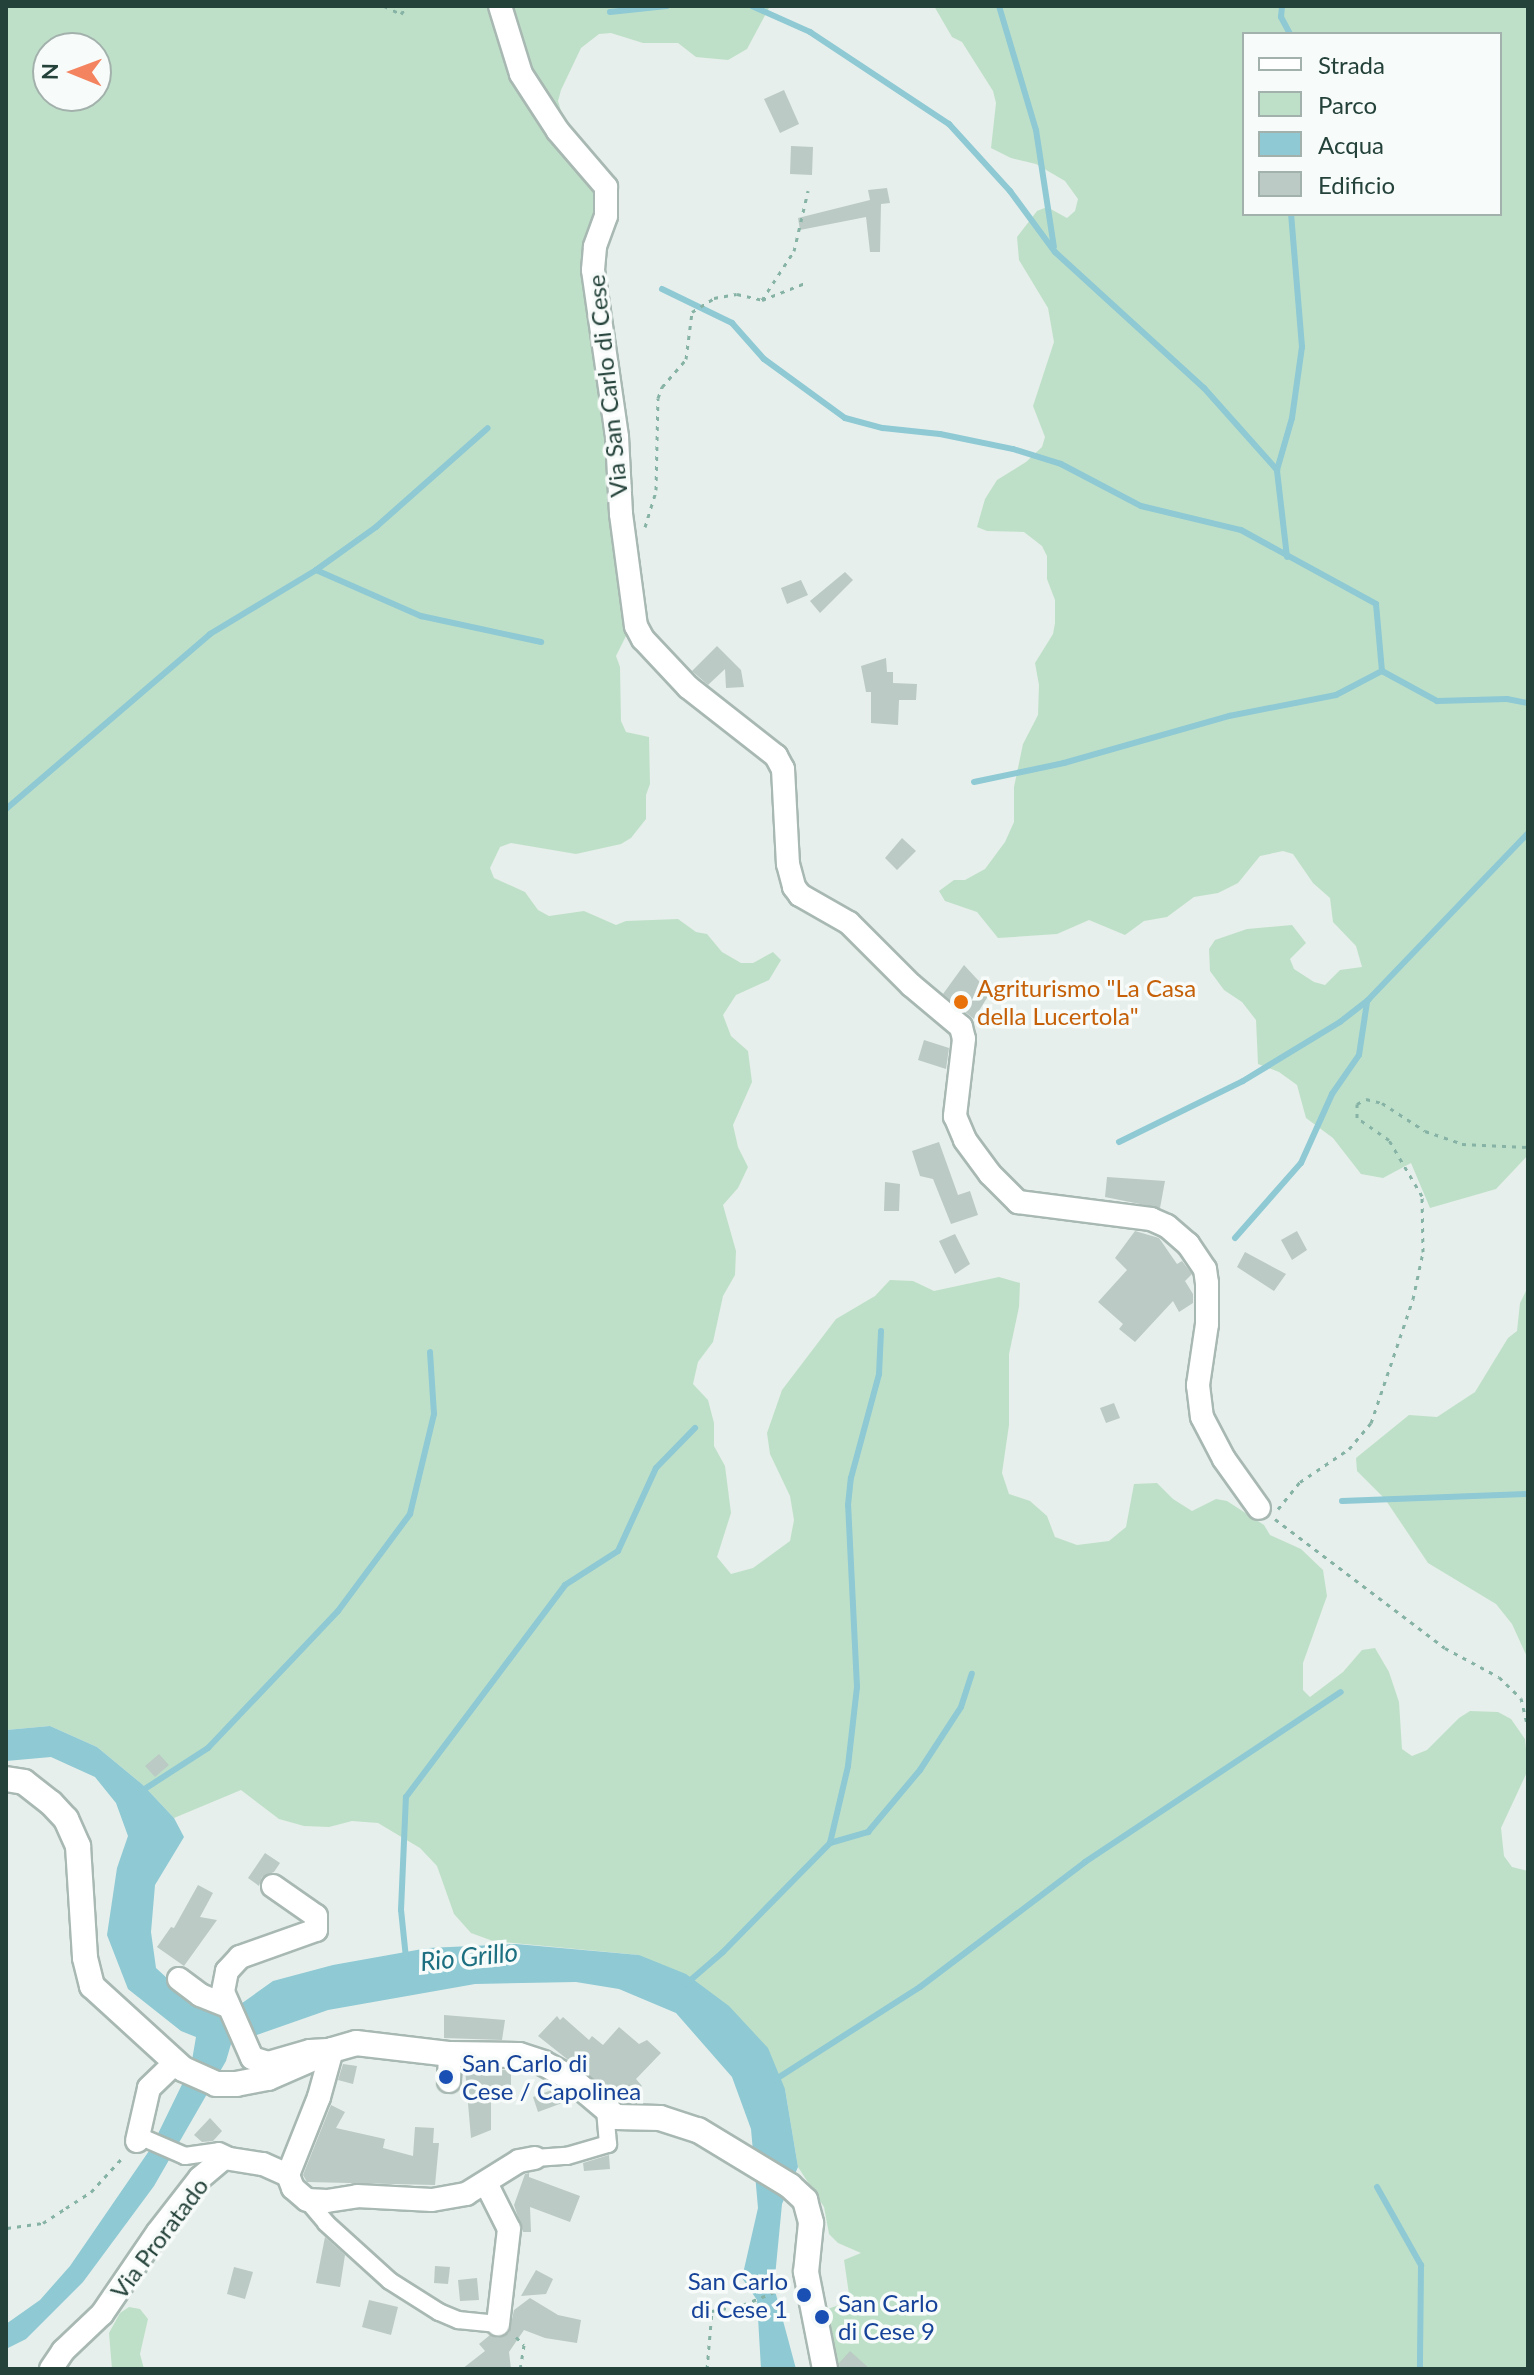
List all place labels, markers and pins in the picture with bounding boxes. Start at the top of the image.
place label: Agriturismo "La Casa della Lucertola" [977,974,1196,1030]
marker: Agriturismo "La Casa della Lucertola" [952,993,970,1011]
place label: San Carlo di Cese / Capolinea [462,2049,641,2105]
marker: San Carlo di Cese / Capolinea [437,2068,455,2086]
place label: San Carlo di Cese 1 [688,2267,788,2323]
marker: San Carlo di Cese 1 [795,2286,813,2304]
place label: San Carlo di Cese 9 [838,2289,938,2345]
marker: San Carlo di Cese 9 [813,2308,831,2326]

